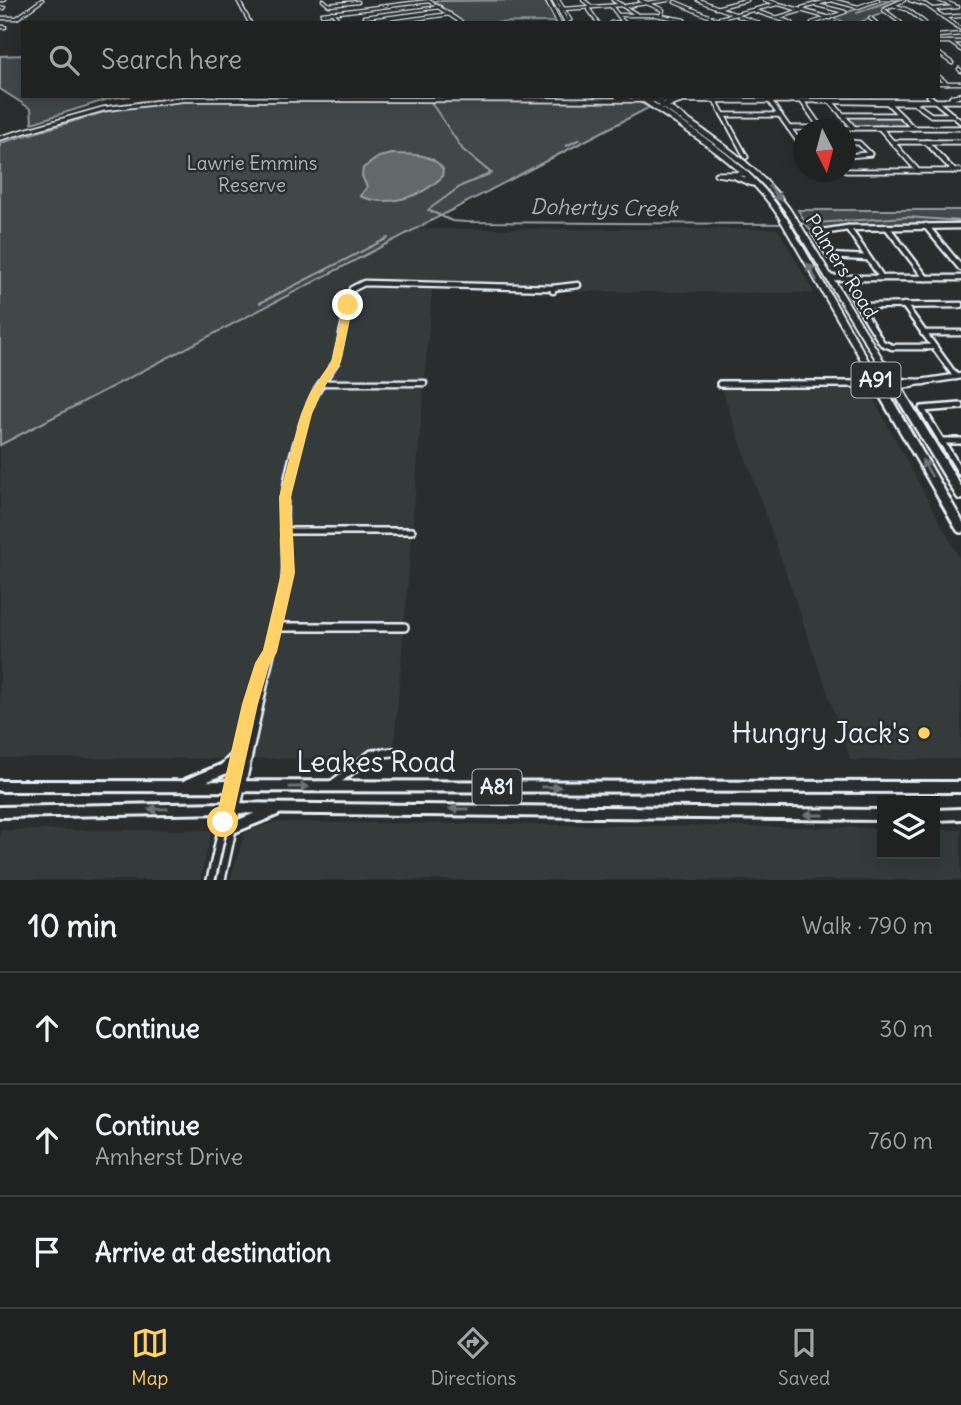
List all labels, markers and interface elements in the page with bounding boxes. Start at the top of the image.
search box [21,21,940,98]
icon: search [45,41,83,79]
text: Search here [101,43,242,76]
north arrow [793,119,856,182]
park label: Lawrie Emmins Reserve [186,151,318,197]
one-way arrow [767,184,782,201]
water label: Dohertys Creek [530,193,679,222]
street label: Palmers Road [800,209,884,323]
one-way arrow [806,262,818,282]
route end [332,289,363,320]
road number: A91 [852,362,900,398]
one-way arrow [921,459,933,478]
place label: Hungry Jack's [731,715,910,751]
marker: Hungry Jack's [916,725,932,741]
street label: Leakes Road [296,744,456,780]
road number: A81 [472,770,522,804]
one-way arrow [288,781,310,793]
one-way arrow [540,781,562,793]
map controls [877,796,940,859]
button: layers [877,796,940,859]
one-way arrow [147,803,169,815]
one-way arrow [448,803,470,815]
route start [207,806,238,837]
one-way arrow [803,809,825,821]
text: 10 min [28,907,117,945]
text: Walk · 790 m [802,911,933,940]
icon: ahead [28,1009,66,1047]
text: Continue [95,1012,200,1045]
text: 30 m [879,1014,933,1043]
text: Continue [95,1109,200,1142]
icon: ahead [28,1121,66,1159]
text: 760 m [868,1126,933,1155]
text: Amherst Drive [95,1142,243,1171]
icon: arrive [28,1233,66,1271]
text: Arrive at destination [95,1236,331,1269]
tab: Map [131,1324,169,1390]
tab: Directions [431,1324,516,1390]
tab: Saved [778,1324,830,1390]

